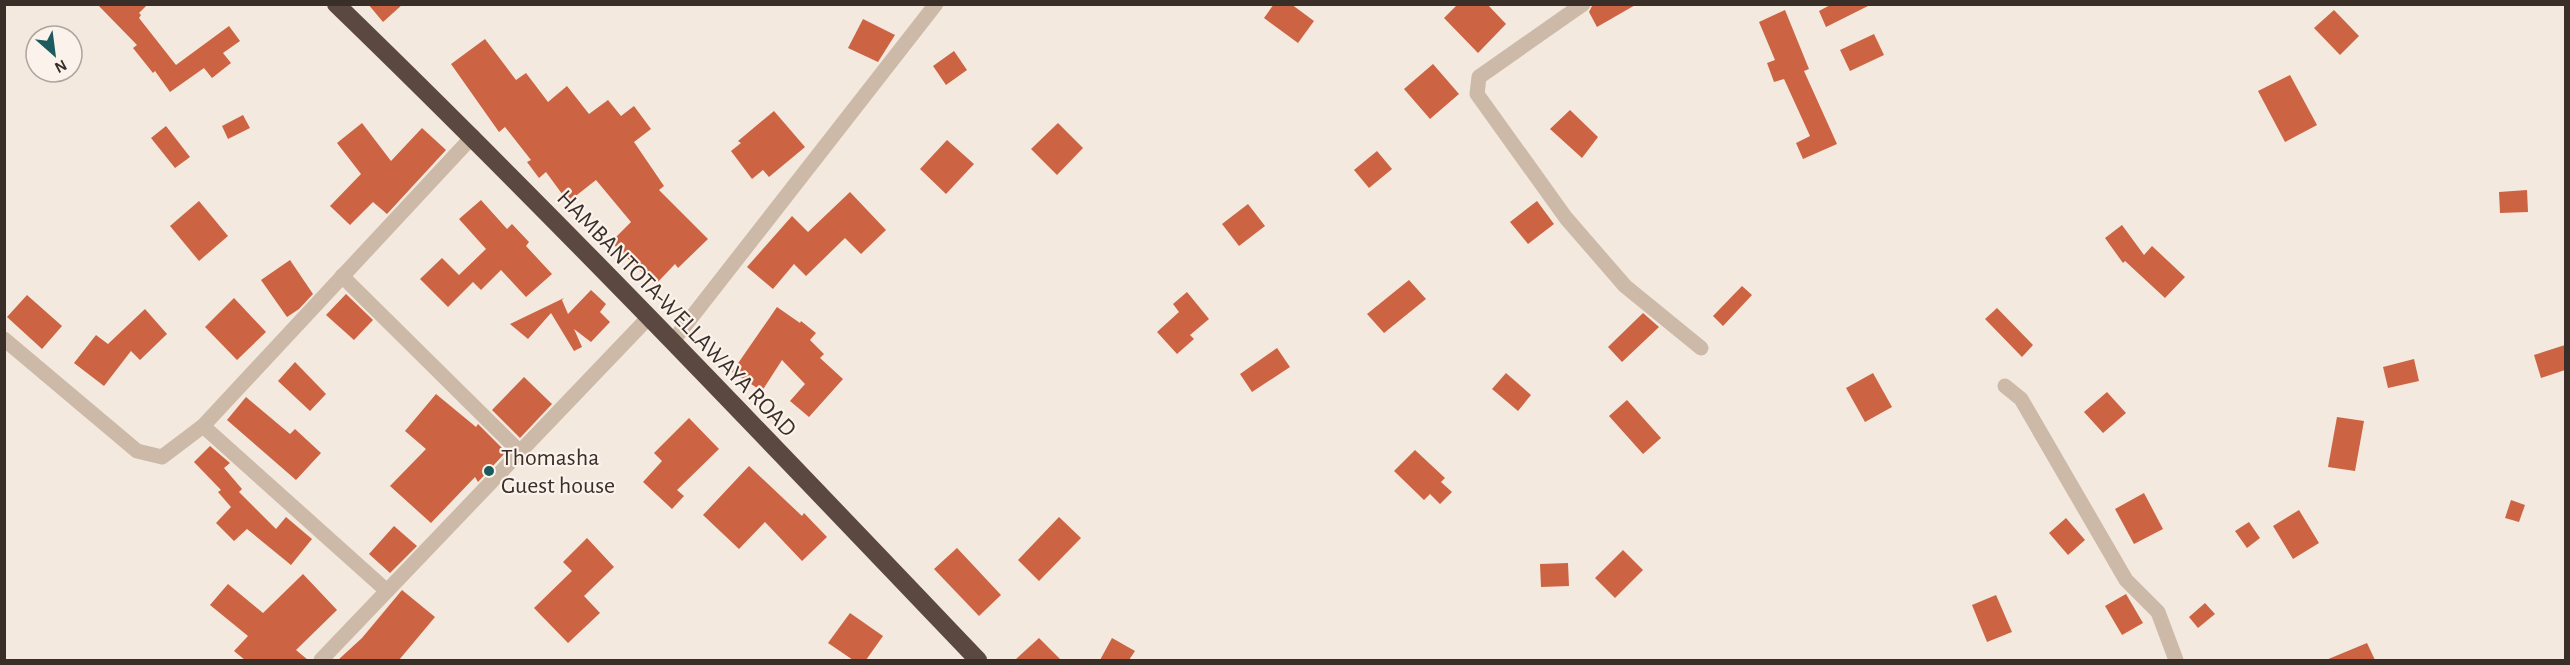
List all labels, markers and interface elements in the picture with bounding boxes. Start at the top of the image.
north arrow [24,24,84,84]
text: N [52,57,69,76]
street label: HAMBANTOTA-WELLAWAYA ROAD [552,186,800,442]
place label: Thomasha Guest house [501,446,615,498]
marker: Thomasha Guest house [482,464,496,478]

